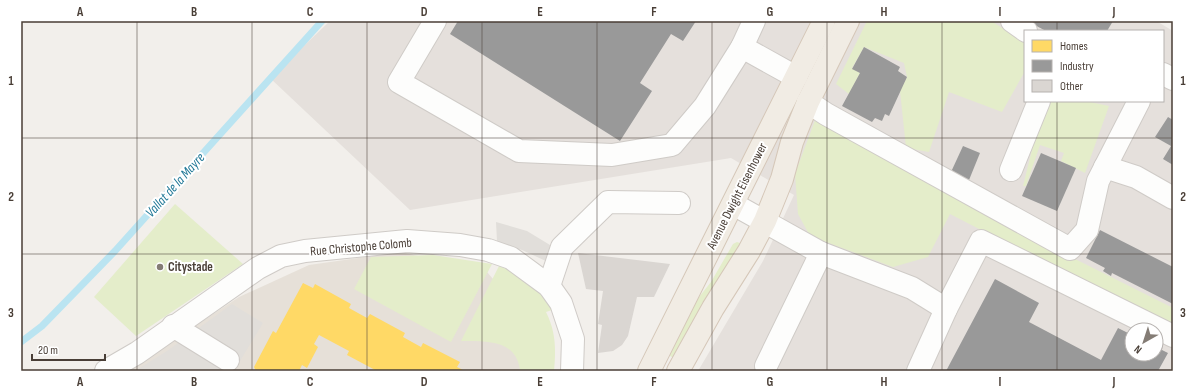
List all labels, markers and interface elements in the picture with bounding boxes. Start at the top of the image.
text: A [76,4,84,20]
text: B [191,4,197,20]
text: C [307,4,314,20]
text: D [421,4,428,20]
text: E [537,4,543,20]
text: F [651,4,657,20]
text: G [767,4,774,20]
text: H [881,4,888,20]
text: I [999,4,1002,20]
text: J [1112,4,1116,20]
legend [1024,30,1164,102]
text: Homes [1060,39,1088,54]
text: Industry [1060,59,1094,74]
text: 1 [8,73,14,89]
text: 1 [1180,73,1186,89]
text: Other [1060,79,1084,94]
street label: Avenue Dwight Eisenhower [703,140,771,253]
water label: Vallat de la Mayre [142,149,209,221]
text: 2 [8,189,14,205]
text: 2 [1180,189,1186,205]
street label: Rue Christophe Colomb [309,235,413,259]
place label: Citystade [168,259,213,275]
marker: Citystade [155,262,165,272]
text: 3 [8,305,14,321]
text: 3 [1180,305,1186,321]
north arrow [1124,322,1164,362]
scale bar [32,336,105,362]
text: N [1132,342,1144,356]
text: 20 m [38,343,58,358]
text: A [76,374,84,390]
text: B [191,374,197,390]
text: C [307,374,314,390]
text: D [421,374,428,390]
text: E [537,374,543,390]
text: F [651,374,657,390]
text: G [767,374,774,390]
text: H [881,374,888,390]
text: I [999,374,1002,390]
text: J [1112,374,1116,390]

